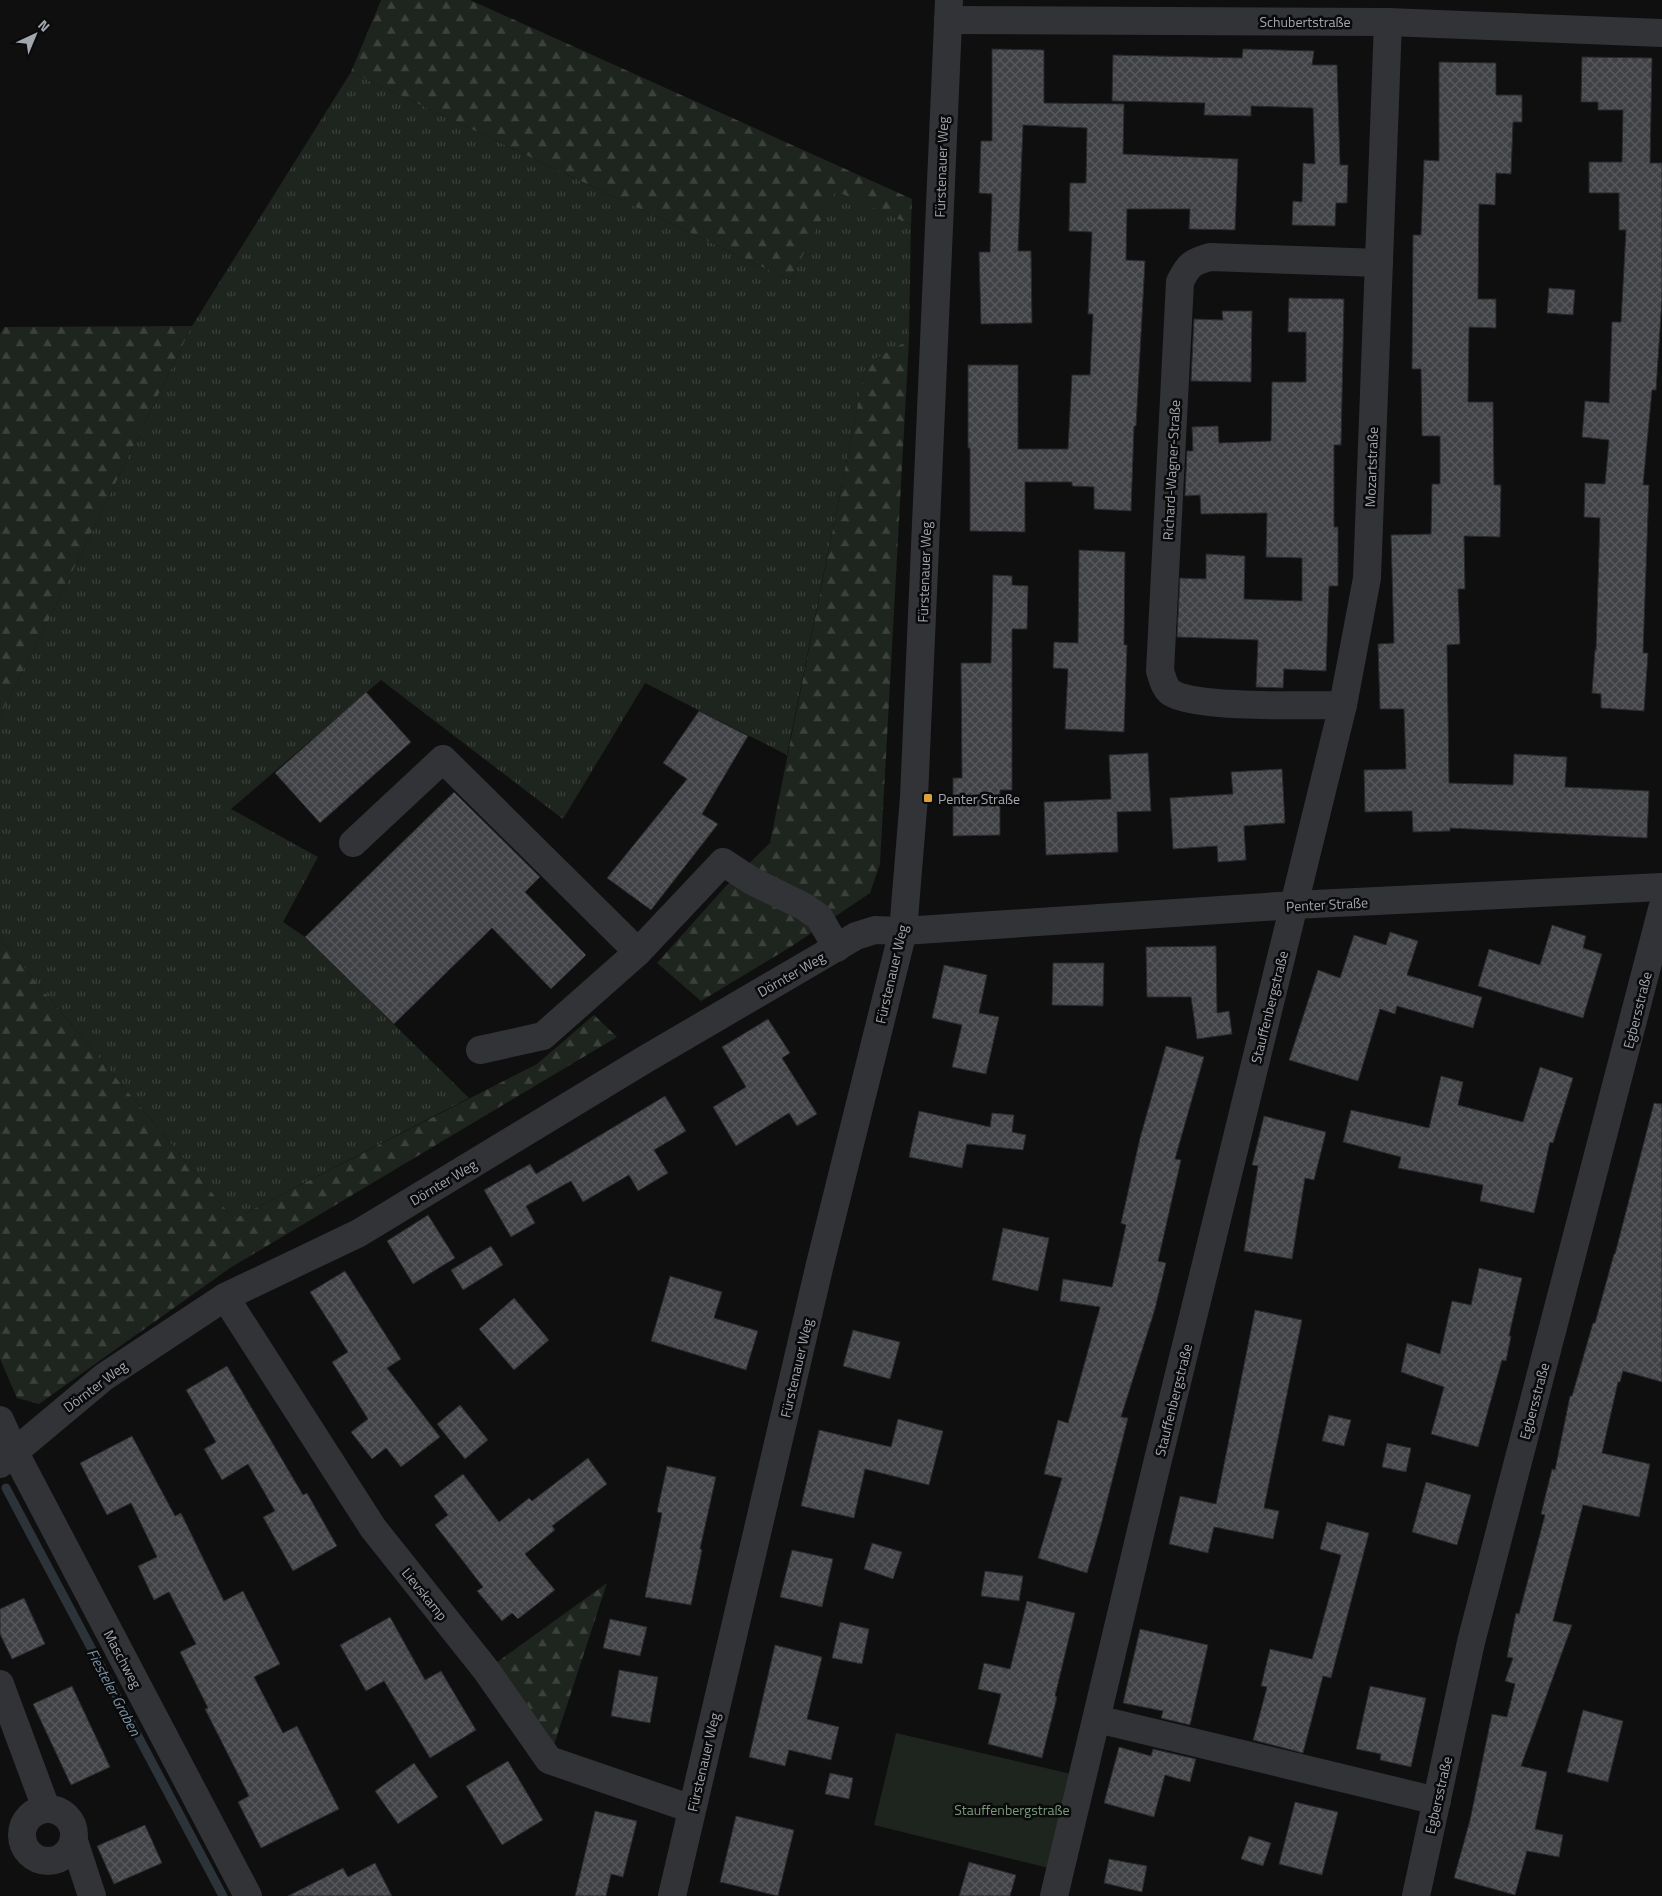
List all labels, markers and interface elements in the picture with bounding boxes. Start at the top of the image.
north arrow [10,10,60,60]
street label: Schubertstraße [1259,11,1351,32]
text: N [34,14,55,36]
street label: Fürstenauer Weg [929,116,953,218]
street label: Richard-Wagner-Straße [1157,399,1185,541]
street label: Mozartstraße [1359,426,1383,508]
street label: Fürstenauer Weg [912,521,936,623]
place label: Penter Straße [938,788,1020,809]
marker: Penter Straße [922,792,934,804]
street label: Penter Straße [1285,891,1369,917]
street label: Fürstenauer Weg [869,922,913,1026]
street label: Dörnter Weg [753,946,829,1002]
street label: Stauffenbergstraße [1245,949,1293,1065]
street label: Egbersstraße [1617,969,1657,1051]
street label: Dörnter Weg [405,1154,481,1210]
street label: Fürstenauer Weg [774,1316,818,1420]
street label: Stauffenbergstraße [1149,1342,1197,1458]
street label: Dörnter Weg [59,1355,131,1417]
street label: Egbersstraße [1514,1360,1554,1442]
street label: Lievskamp [397,1563,453,1625]
street label: Maschweg [99,1626,147,1692]
water label: Fiesteler Graben [81,1644,147,1740]
street label: Fürstenauer Weg [681,1710,725,1814]
street label: Egbersstraße [1419,1754,1457,1836]
park label: Stauffenbergstraße [954,1799,1070,1820]

